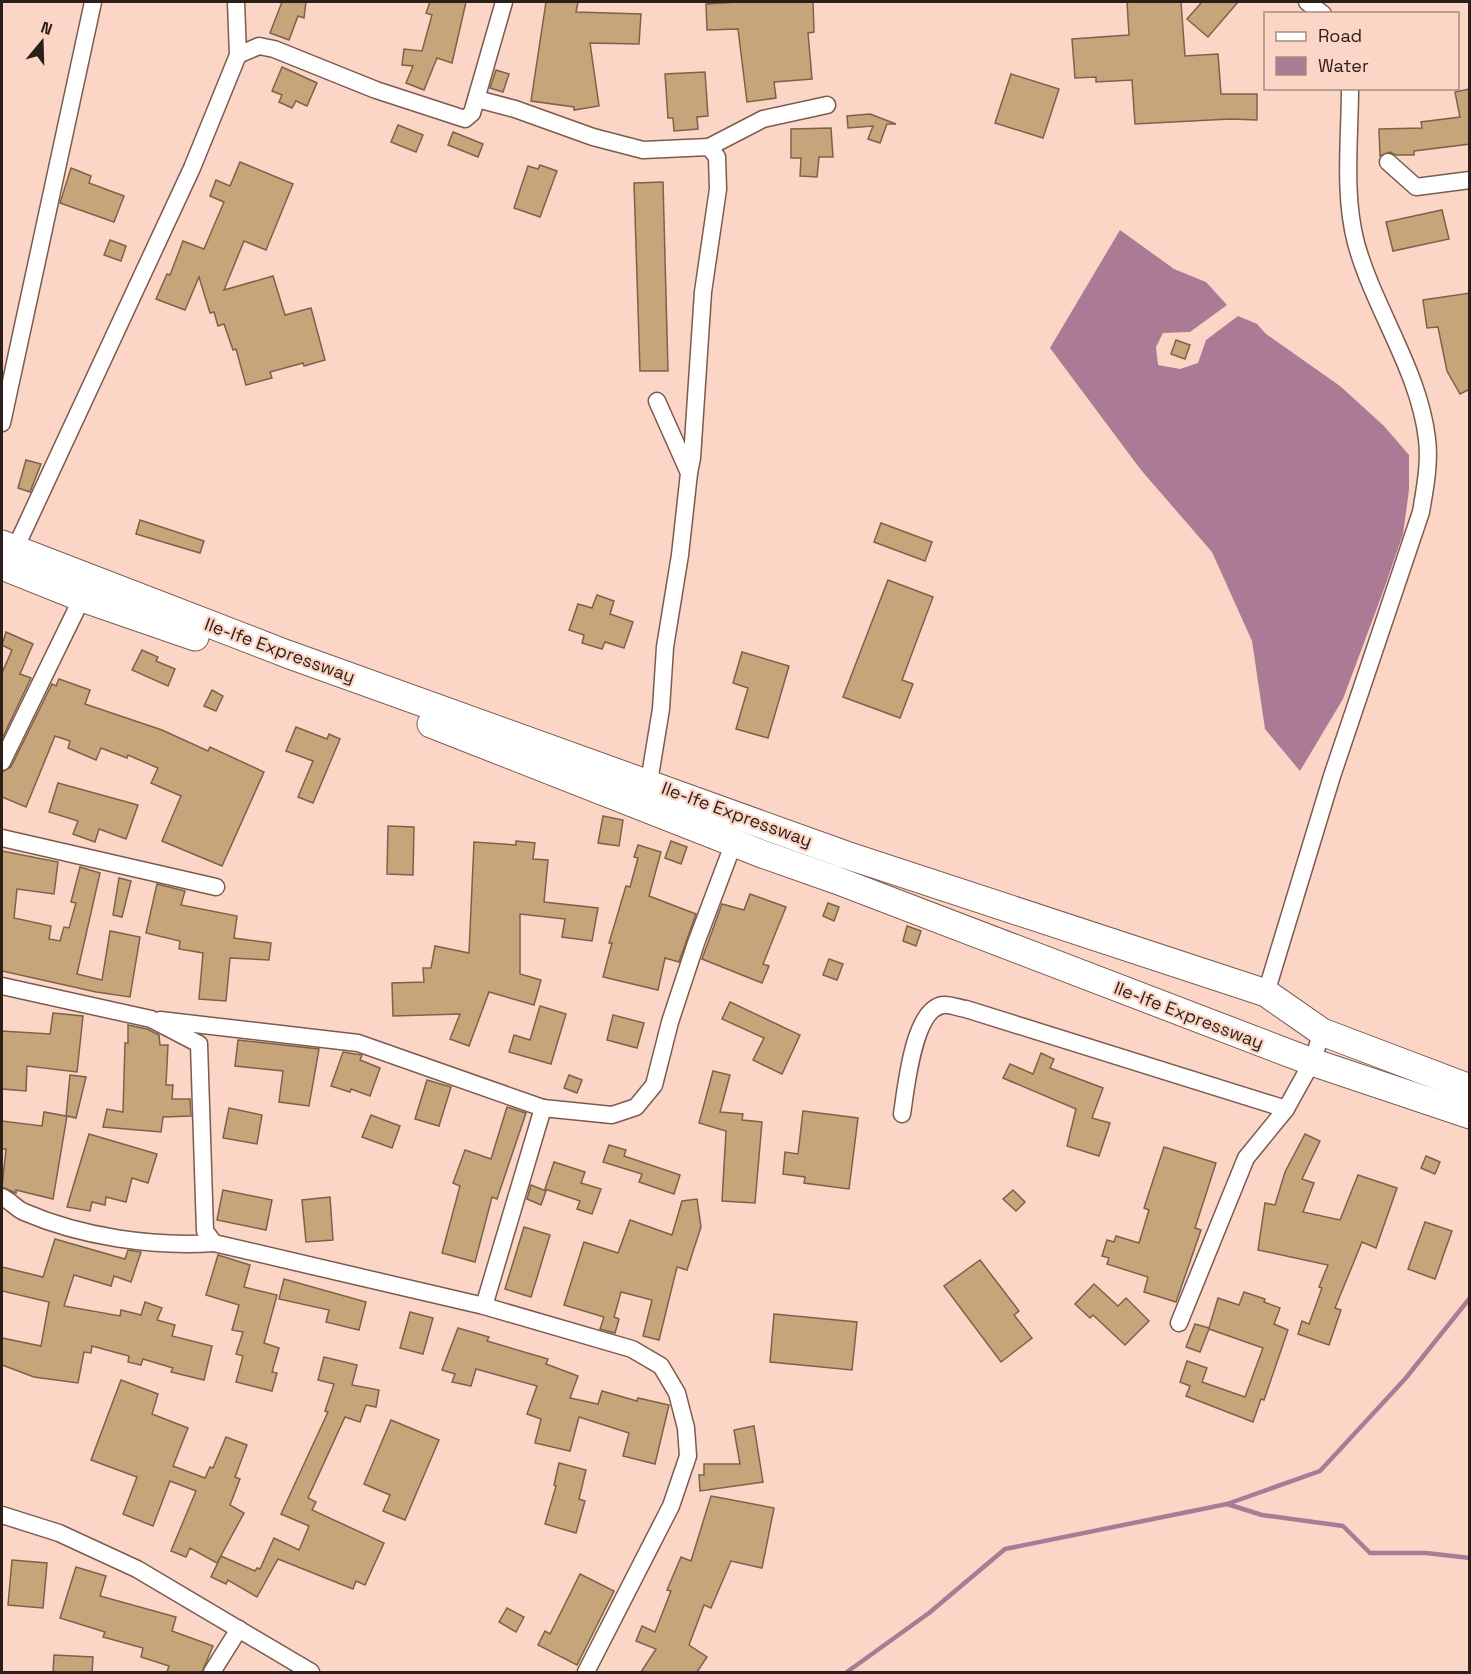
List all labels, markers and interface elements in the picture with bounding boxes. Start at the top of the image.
north arrow [12,12,72,72]
legend [1264,12,1459,90]
text: N [38,17,55,40]
text: Road [1318,24,1362,47]
text: Water [1318,54,1369,77]
street label: Ile-Ife Expressway [202,612,358,688]
street label: Ile-Ife Expressway [659,776,815,852]
street label: Ile-Ife Expressway [1111,976,1267,1054]

